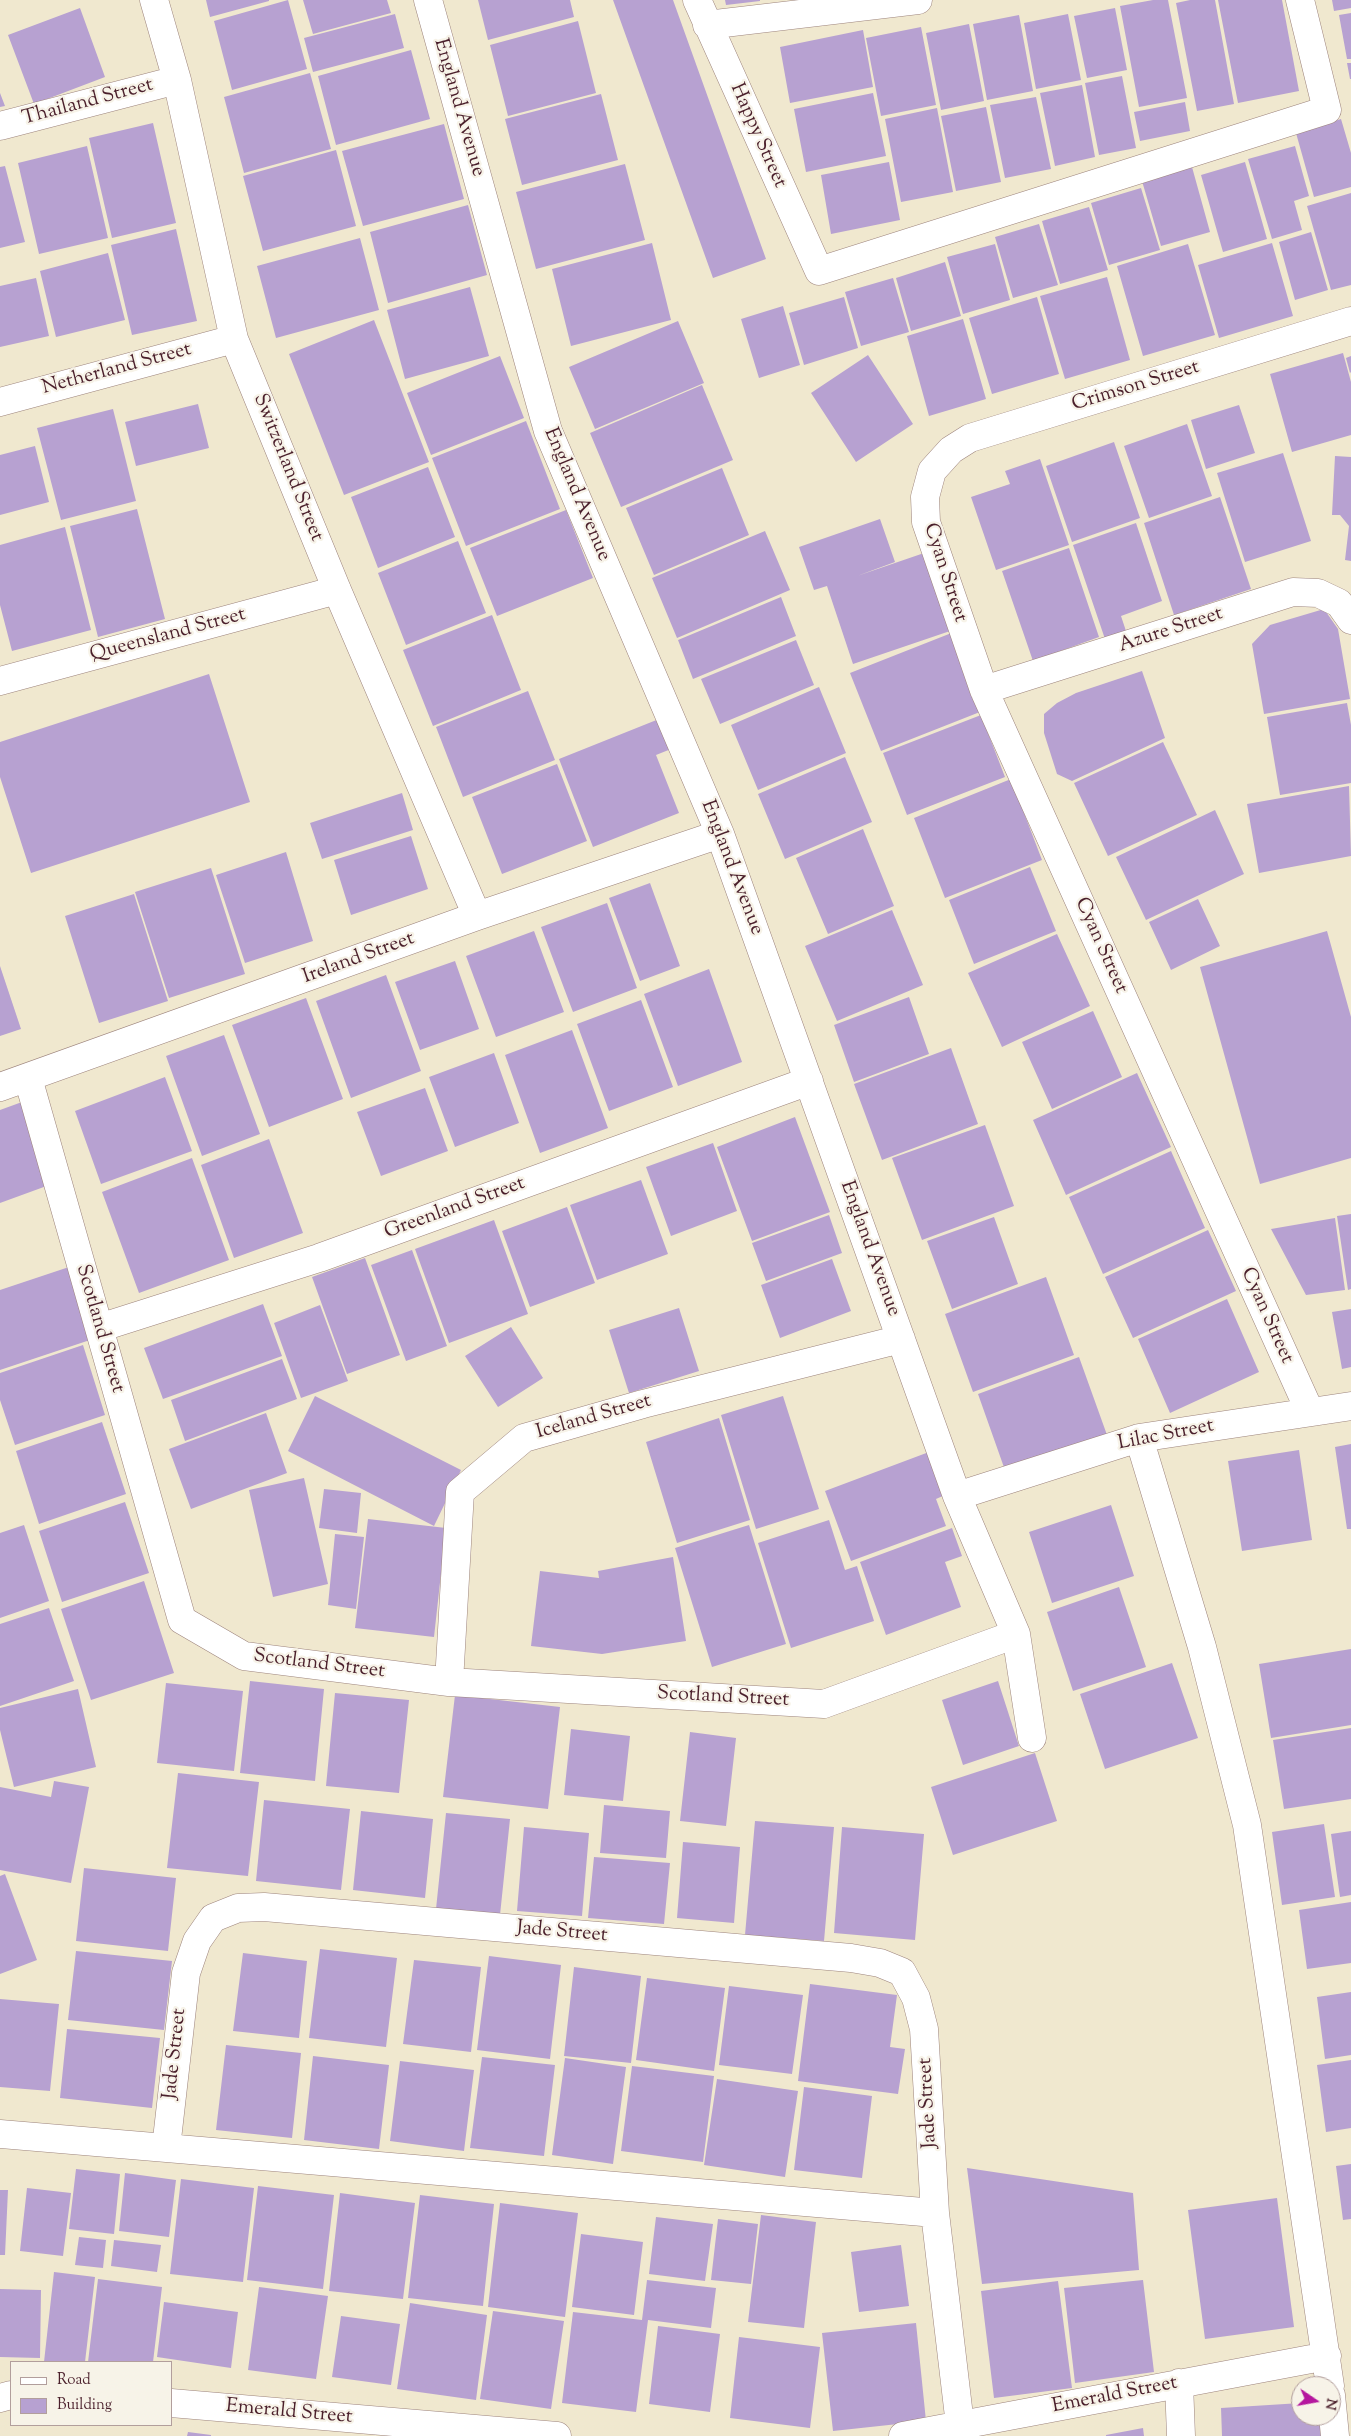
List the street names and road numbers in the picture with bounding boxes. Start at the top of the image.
street label: England Avenue [427,36,489,180]
street label: Thailand Street [20,74,156,132]
street label: Happy Street [723,80,791,192]
street label: Netherland Street [40,339,194,401]
street label: Crimson Street [1069,356,1203,418]
street label: Switzerland Street [246,391,328,545]
street label: England Avenue [537,425,615,565]
street label: Cyan Street [917,520,971,626]
street label: Azure Street [1116,603,1226,659]
street label: Queensland Street [88,604,248,668]
street label: England Avenue [694,797,768,939]
street label: Cyan Street [1068,894,1132,998]
street label: Ireland Street [300,928,418,990]
street label: Greenland Street [381,1172,529,1246]
street label: England Avenue [833,1178,905,1320]
street label: Scotland Street [69,1262,129,1396]
street label: Cyan Street [1234,1264,1298,1368]
street label: Iceland Street [534,1390,654,1446]
street label: Lilac Street [1116,1415,1216,1457]
street label: Scotland Street [252,1645,386,1685]
street label: Scotland Street [656,1683,790,1713]
street label: Jade Street [516,1917,608,1949]
street label: Jade Street [159,2007,193,2101]
street label: Jade Street [915,2057,943,2149]
street label: Emerald Street [1050,2372,1180,2420]
street label: Emerald Street [225,2396,353,2430]

